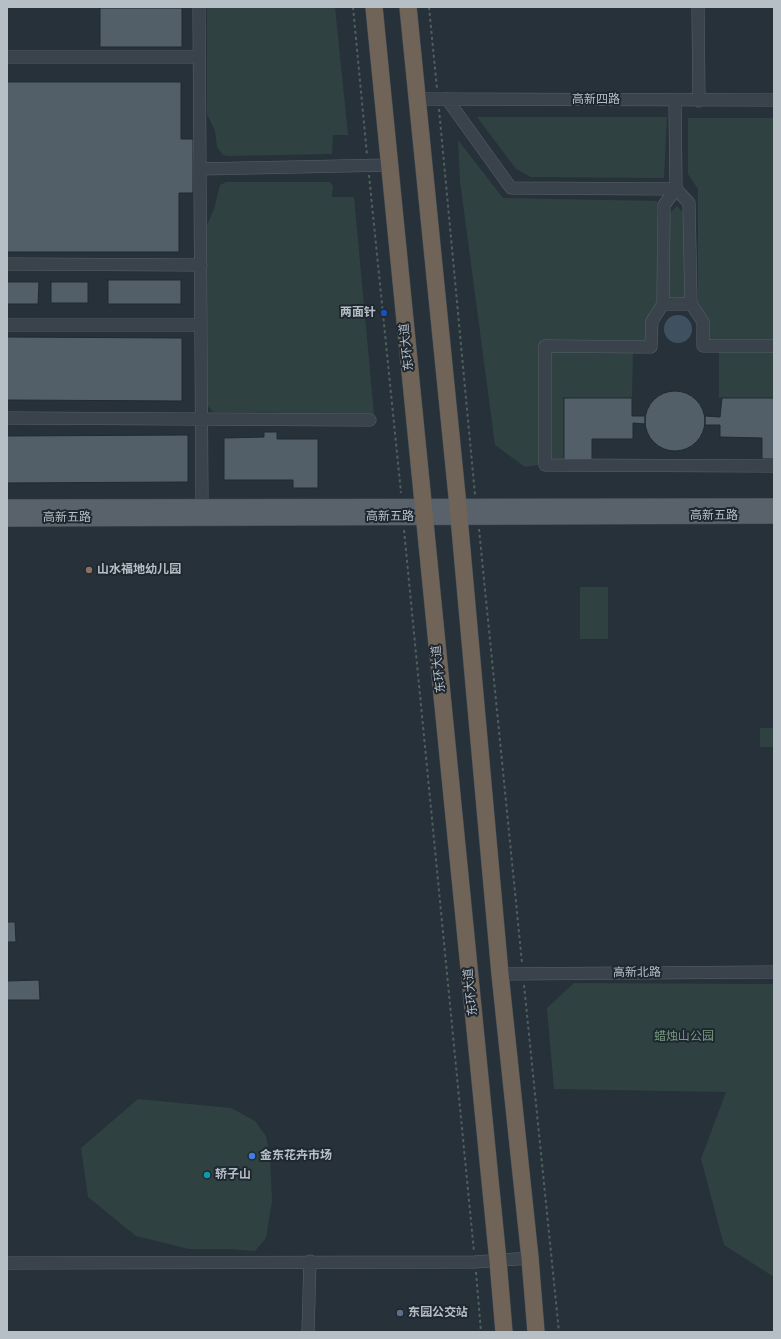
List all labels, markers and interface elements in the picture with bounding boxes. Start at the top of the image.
street label: 高新四路 [572,93,620,107]
place label: 两面针 [340,306,376,320]
marker: 两面针 [379,308,389,318]
street label: 东环大道 [397,322,417,372]
street label: 高新五路 [690,509,738,523]
street label: 高新五路 [366,510,414,524]
street label: 高新五路 [43,511,91,525]
place label: 山水福地幼儿园 [97,563,181,577]
marker: 山水福地幼儿园 [84,565,94,575]
street label: 东环大道 [429,644,449,694]
street label: 高新北路 [613,965,661,981]
street label: 东环大道 [461,967,481,1017]
park label: 蜡烛山公园 [654,1030,714,1044]
place label: 金东花卉市场 [260,1149,332,1163]
marker: 金东花卉市场 [247,1151,257,1161]
place label: 轿子山 [215,1168,251,1182]
marker: 轿子山 [202,1170,212,1180]
place label: 东园公交站 [408,1306,468,1320]
marker: 东园公交站 [395,1308,405,1318]

